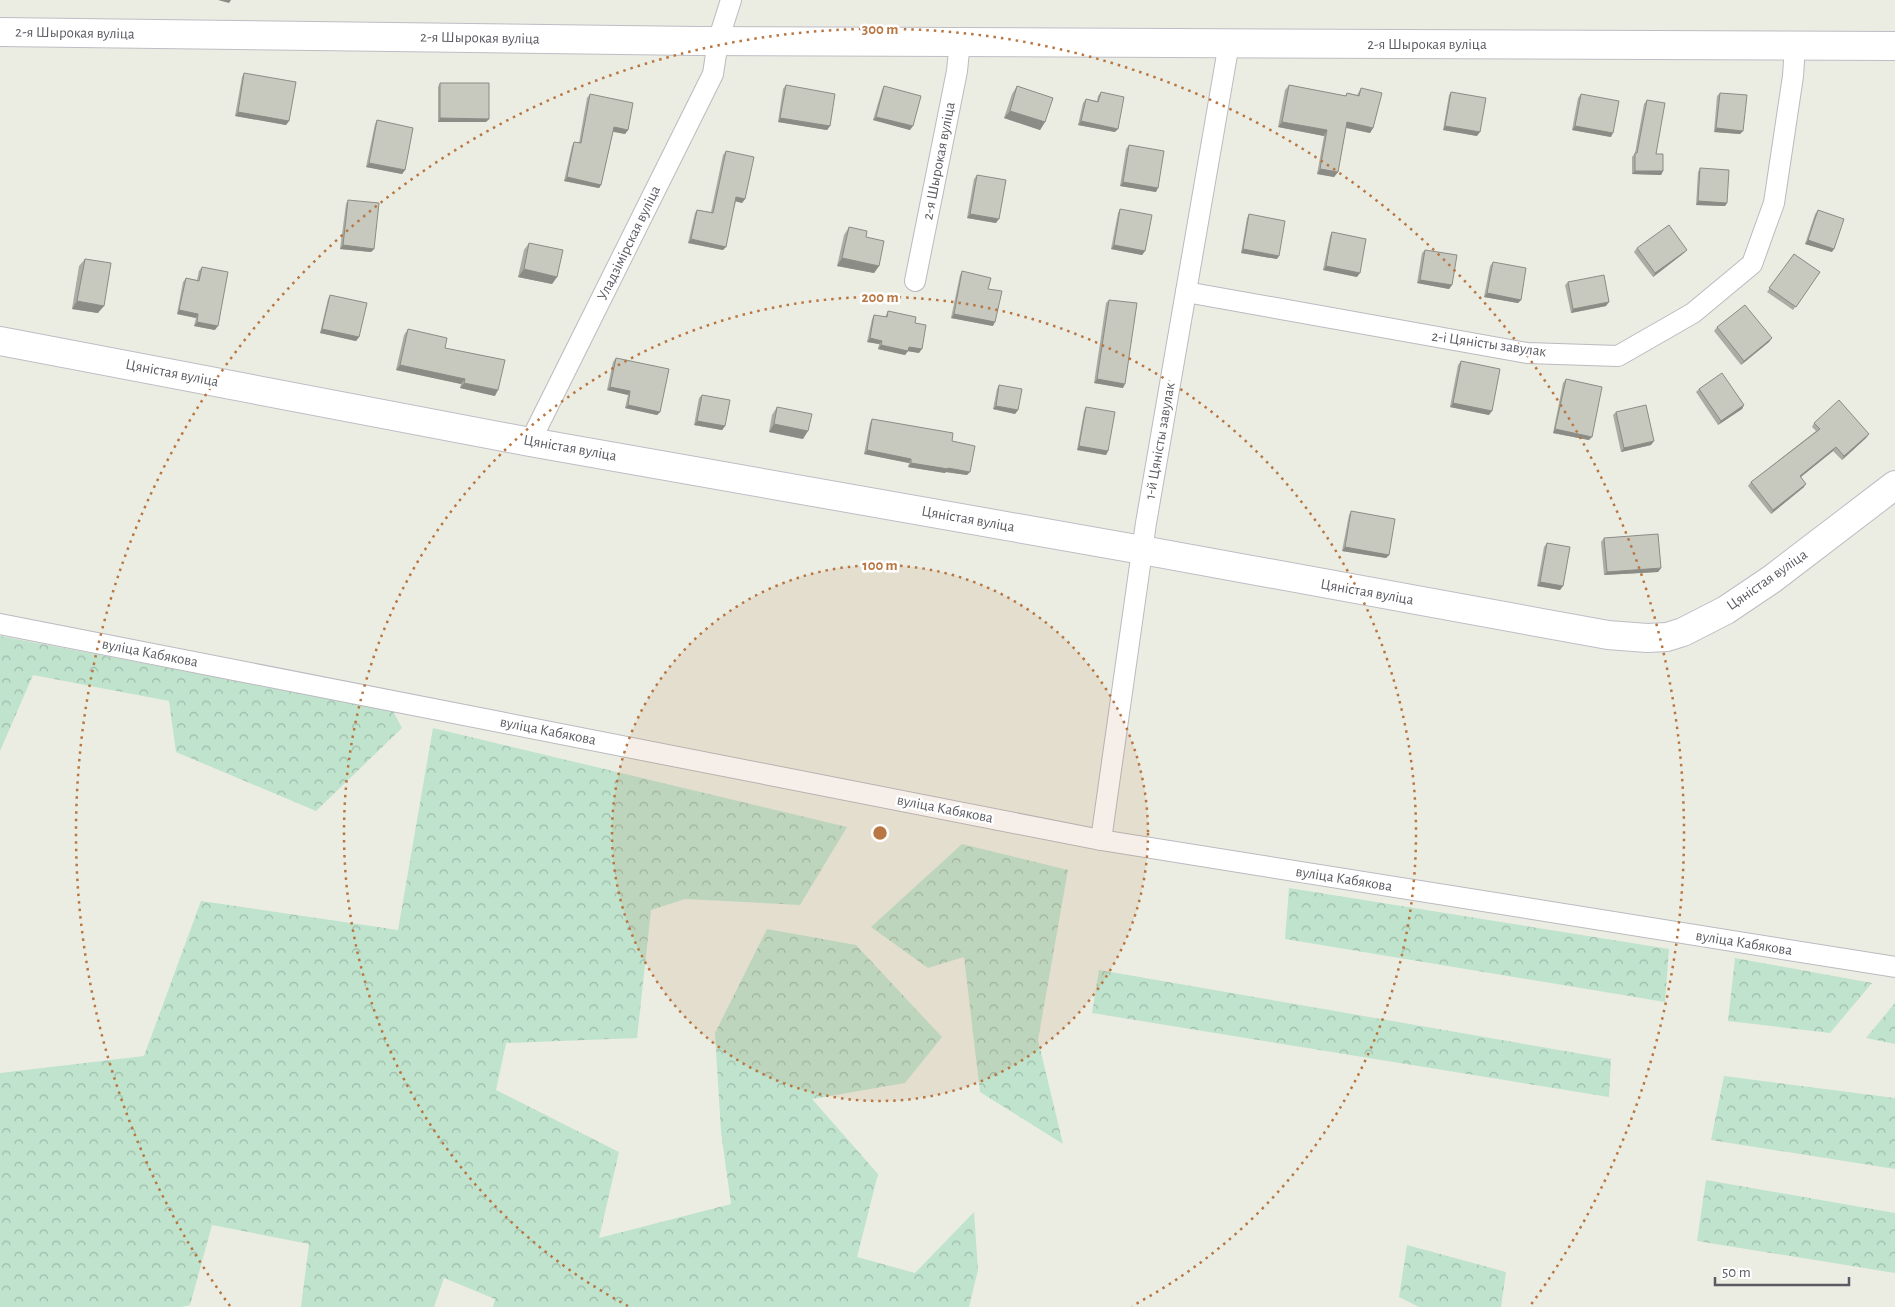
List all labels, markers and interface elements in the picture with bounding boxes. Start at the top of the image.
text: 300 m [862,22,898,37]
street label: 2-я Шырокая вуліца [15,24,135,42]
street label: 2-я Шырокая вуліца [420,29,540,47]
street label: 2-я Шырокая вуліца [1367,37,1487,52]
street label: 2-я Шырокая вуліца [920,101,958,221]
street label: Уладзімірская вуліца [595,183,663,303]
text: 200 m [861,290,899,305]
street label: 2-і Цяністы завулак [1431,329,1547,359]
street label: Цяністая вуліца [124,357,220,389]
street label: 1-й Цяністы завулак [1142,381,1178,501]
street label: Цяністая вуліца [522,432,618,464]
street label: Цяністая вуліца [920,503,1016,535]
street label: Цяністая вуліца [1724,547,1810,613]
text: 100 m [862,558,898,573]
street label: Цяністая вуліца [1319,576,1415,608]
street label: вуліца Кабякова [101,636,199,670]
street label: вуліца Кабякова [499,714,597,748]
street label: вуліца Кабякова [896,792,994,826]
centre of rings [871,824,889,842]
street label: вуліца Кабякова [1295,864,1394,894]
street label: вуліца Кабякова [1695,928,1794,958]
scale bar [1715,1254,1849,1286]
text: 50 m [1722,1265,1751,1280]

